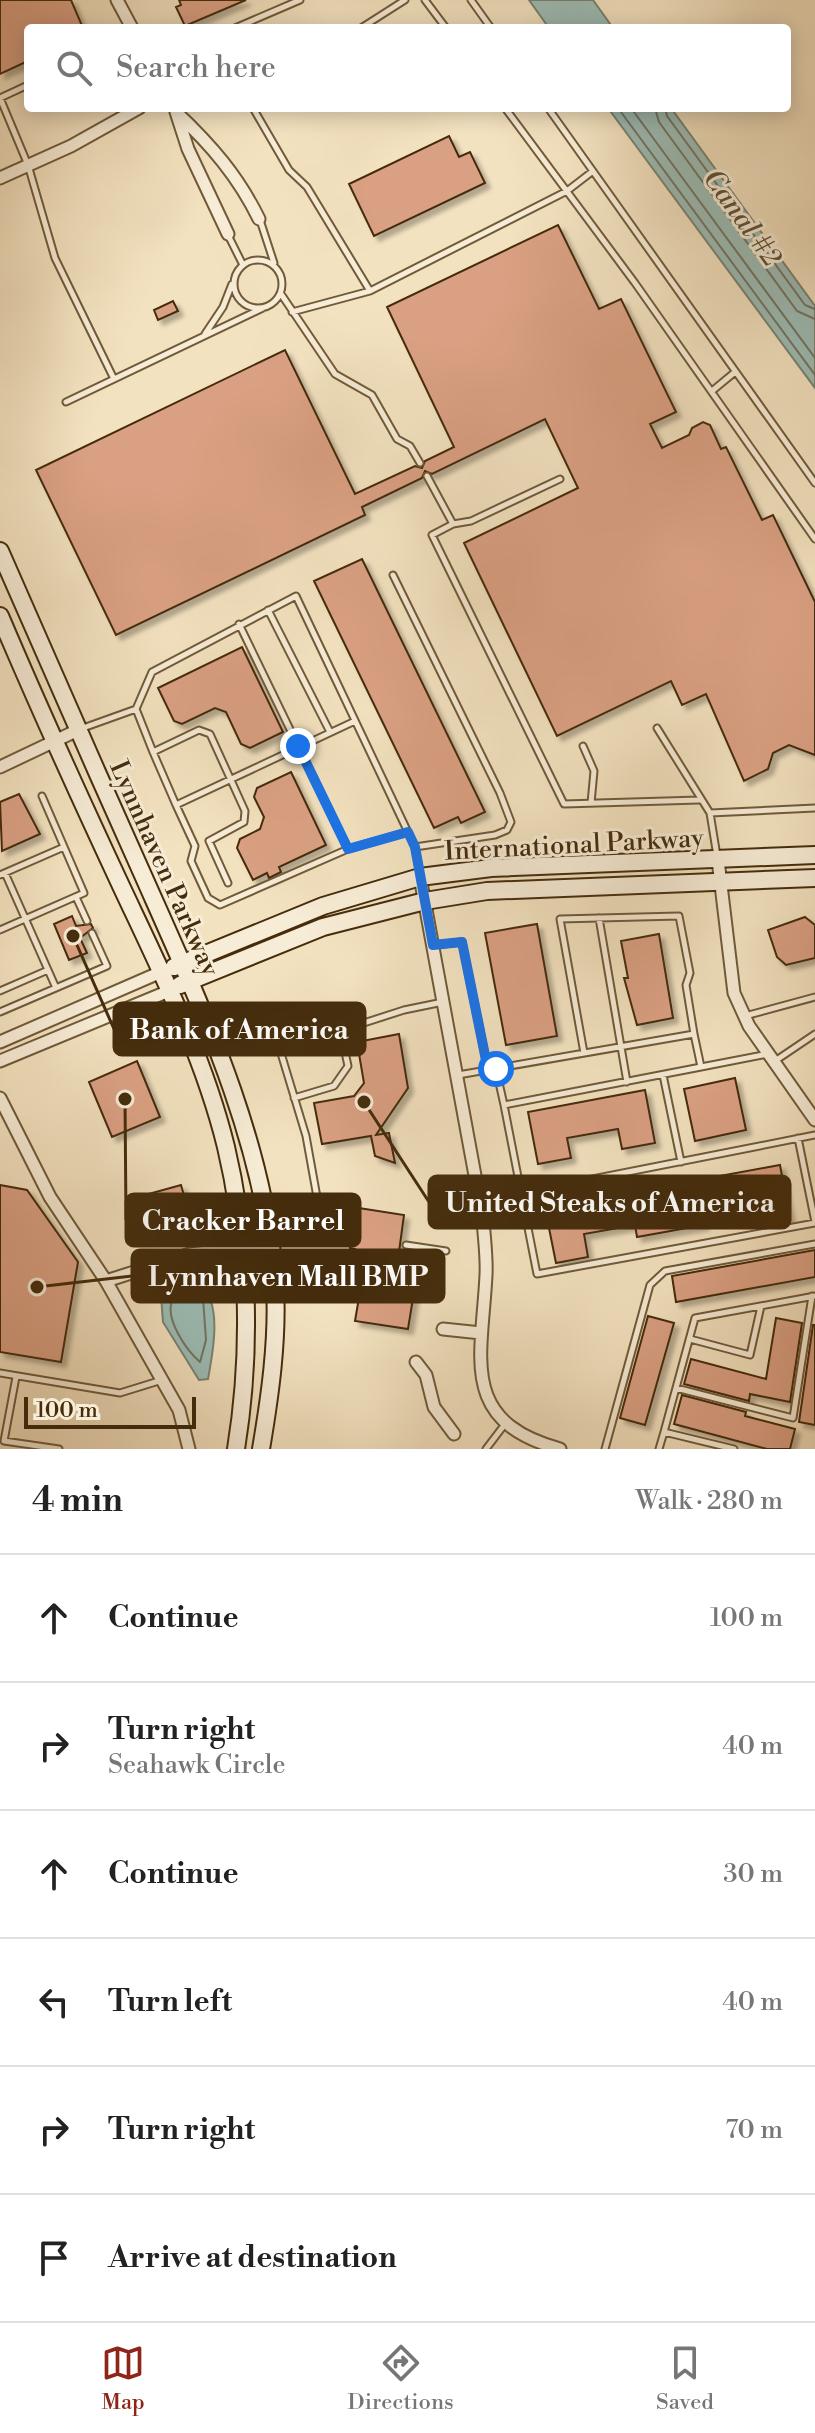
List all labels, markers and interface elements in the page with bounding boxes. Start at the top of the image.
search box [24,24,791,112]
icon: search [52,46,96,90]
text: Search here [116,49,276,87]
water label: Canal #2 [695,163,789,274]
route end [280,728,316,764]
street label: Lynnhaven Parkway [102,756,226,982]
street label: International Parkway [444,822,705,868]
callout: Bank of America [114,1003,365,1055]
text: Bank of America [129,1013,349,1048]
route start [478,1051,514,1087]
callout: United Steaks of America [429,1176,790,1228]
text: United Steaks of America [445,1186,776,1221]
callout: Cracker Barrel [126,1194,360,1246]
text: Cracker Barrel [142,1204,344,1239]
callout: Lynnhaven Mall BMP [132,1250,444,1302]
text: Lynnhaven Mall BMP [148,1260,429,1295]
scale bar [24,1393,196,1429]
text: 100 m [36,1397,98,1424]
text: 4 min [32,1480,123,1522]
text: Walk · 280 m [636,1485,783,1517]
icon: ahead [32,1596,76,1640]
text: Continue [108,1599,239,1637]
text: 100 m [710,1602,783,1634]
text: Turn right [108,1711,255,1749]
icon: right [32,1724,76,1768]
text: 40 m [722,1730,783,1762]
text: Seahawk Circle [108,1749,286,1781]
icon: ahead [32,1852,76,1896]
text: Continue [108,1855,239,1893]
text: 30 m [723,1858,783,1890]
icon: left [32,1980,76,2024]
text: Turn left [108,1983,232,2021]
text: 40 m [722,1986,783,2018]
icon: right [32,2108,76,2152]
text: Turn right [108,2111,255,2149]
text: 70 m [725,2114,783,2146]
icon: arrive [32,2236,76,2280]
text: Arrive at destination [108,2239,397,2277]
tab: Map [101,2341,145,2416]
tab: Directions [348,2341,454,2416]
tab: Saved [656,2341,714,2416]

